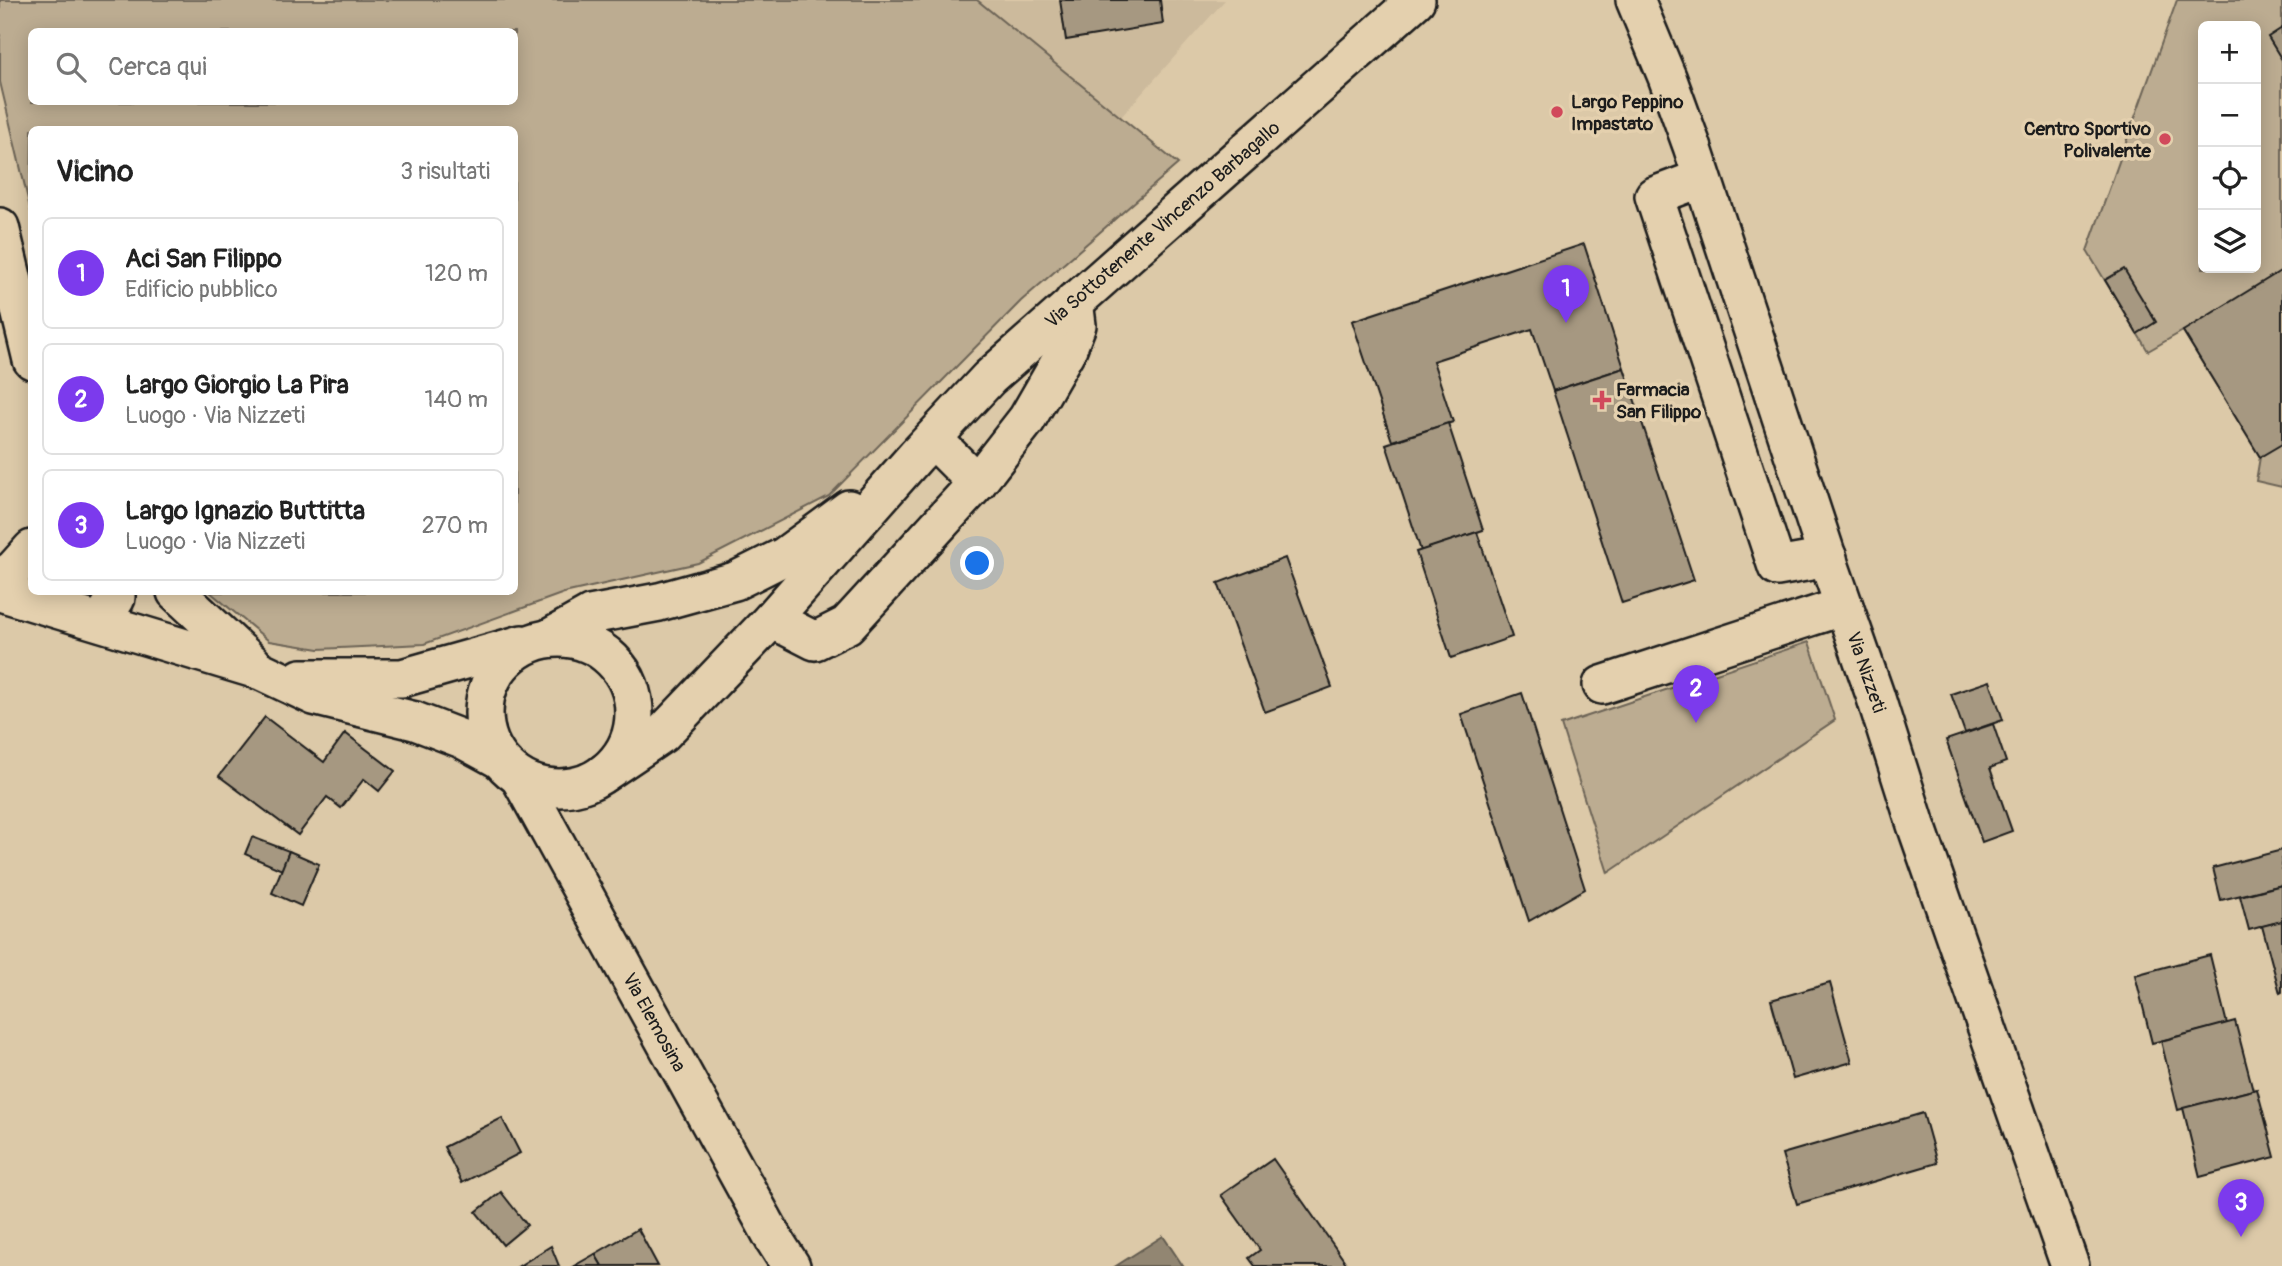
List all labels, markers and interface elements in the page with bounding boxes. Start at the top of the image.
map controls [2198,21,2261,273]
button: + [2198,21,2261,84]
search box [28,28,518,105]
icon: search [52,48,90,86]
text: Cerca qui [108,51,207,83]
button: − [2198,84,2261,147]
place label: Largo Peppino Impastato [1571,90,1684,136]
marker: Largo Peppino Impastato [1549,104,1565,120]
street label: Via Sottotenente Vincenzo Barbagallo [1040,116,1285,333]
place label: Centro Sportivo Polivalente [2024,117,2152,163]
marker: Centro Sportivo Polivalente [2157,131,2173,147]
button: locate [2198,147,2261,210]
text: Vicino [56,153,133,190]
text: 3 risultati [400,157,490,186]
button: layers [2198,210,2261,273]
text: Aci San Filippo [125,243,282,275]
text: 1 [77,259,86,288]
text: 120 m [425,259,488,288]
pin: 1 [1543,265,1589,323]
text: Edificio pubblico [125,275,278,304]
text: Largo Giorgio La Pira [125,369,349,401]
place label: Farmacia San Filippo [1616,378,1702,424]
text: 2 [75,385,87,414]
text: 140 m [425,385,488,414]
marker: Farmacia San Filippo [1594,392,1610,408]
text: Luogo · Via Nizzeti [125,401,305,430]
text: Largo Ignazio Buttitta [125,495,365,527]
text: 3 [75,511,87,540]
text: 270 m [422,511,488,540]
text: Luogo · Via Nizzeti [125,527,305,556]
your location [960,546,994,580]
street label: Via Nizzeti [1841,629,1891,716]
pin: 2 [1673,665,1719,723]
street label: Via Elemosina [617,969,691,1076]
pin: 3 [2218,1179,2264,1237]

